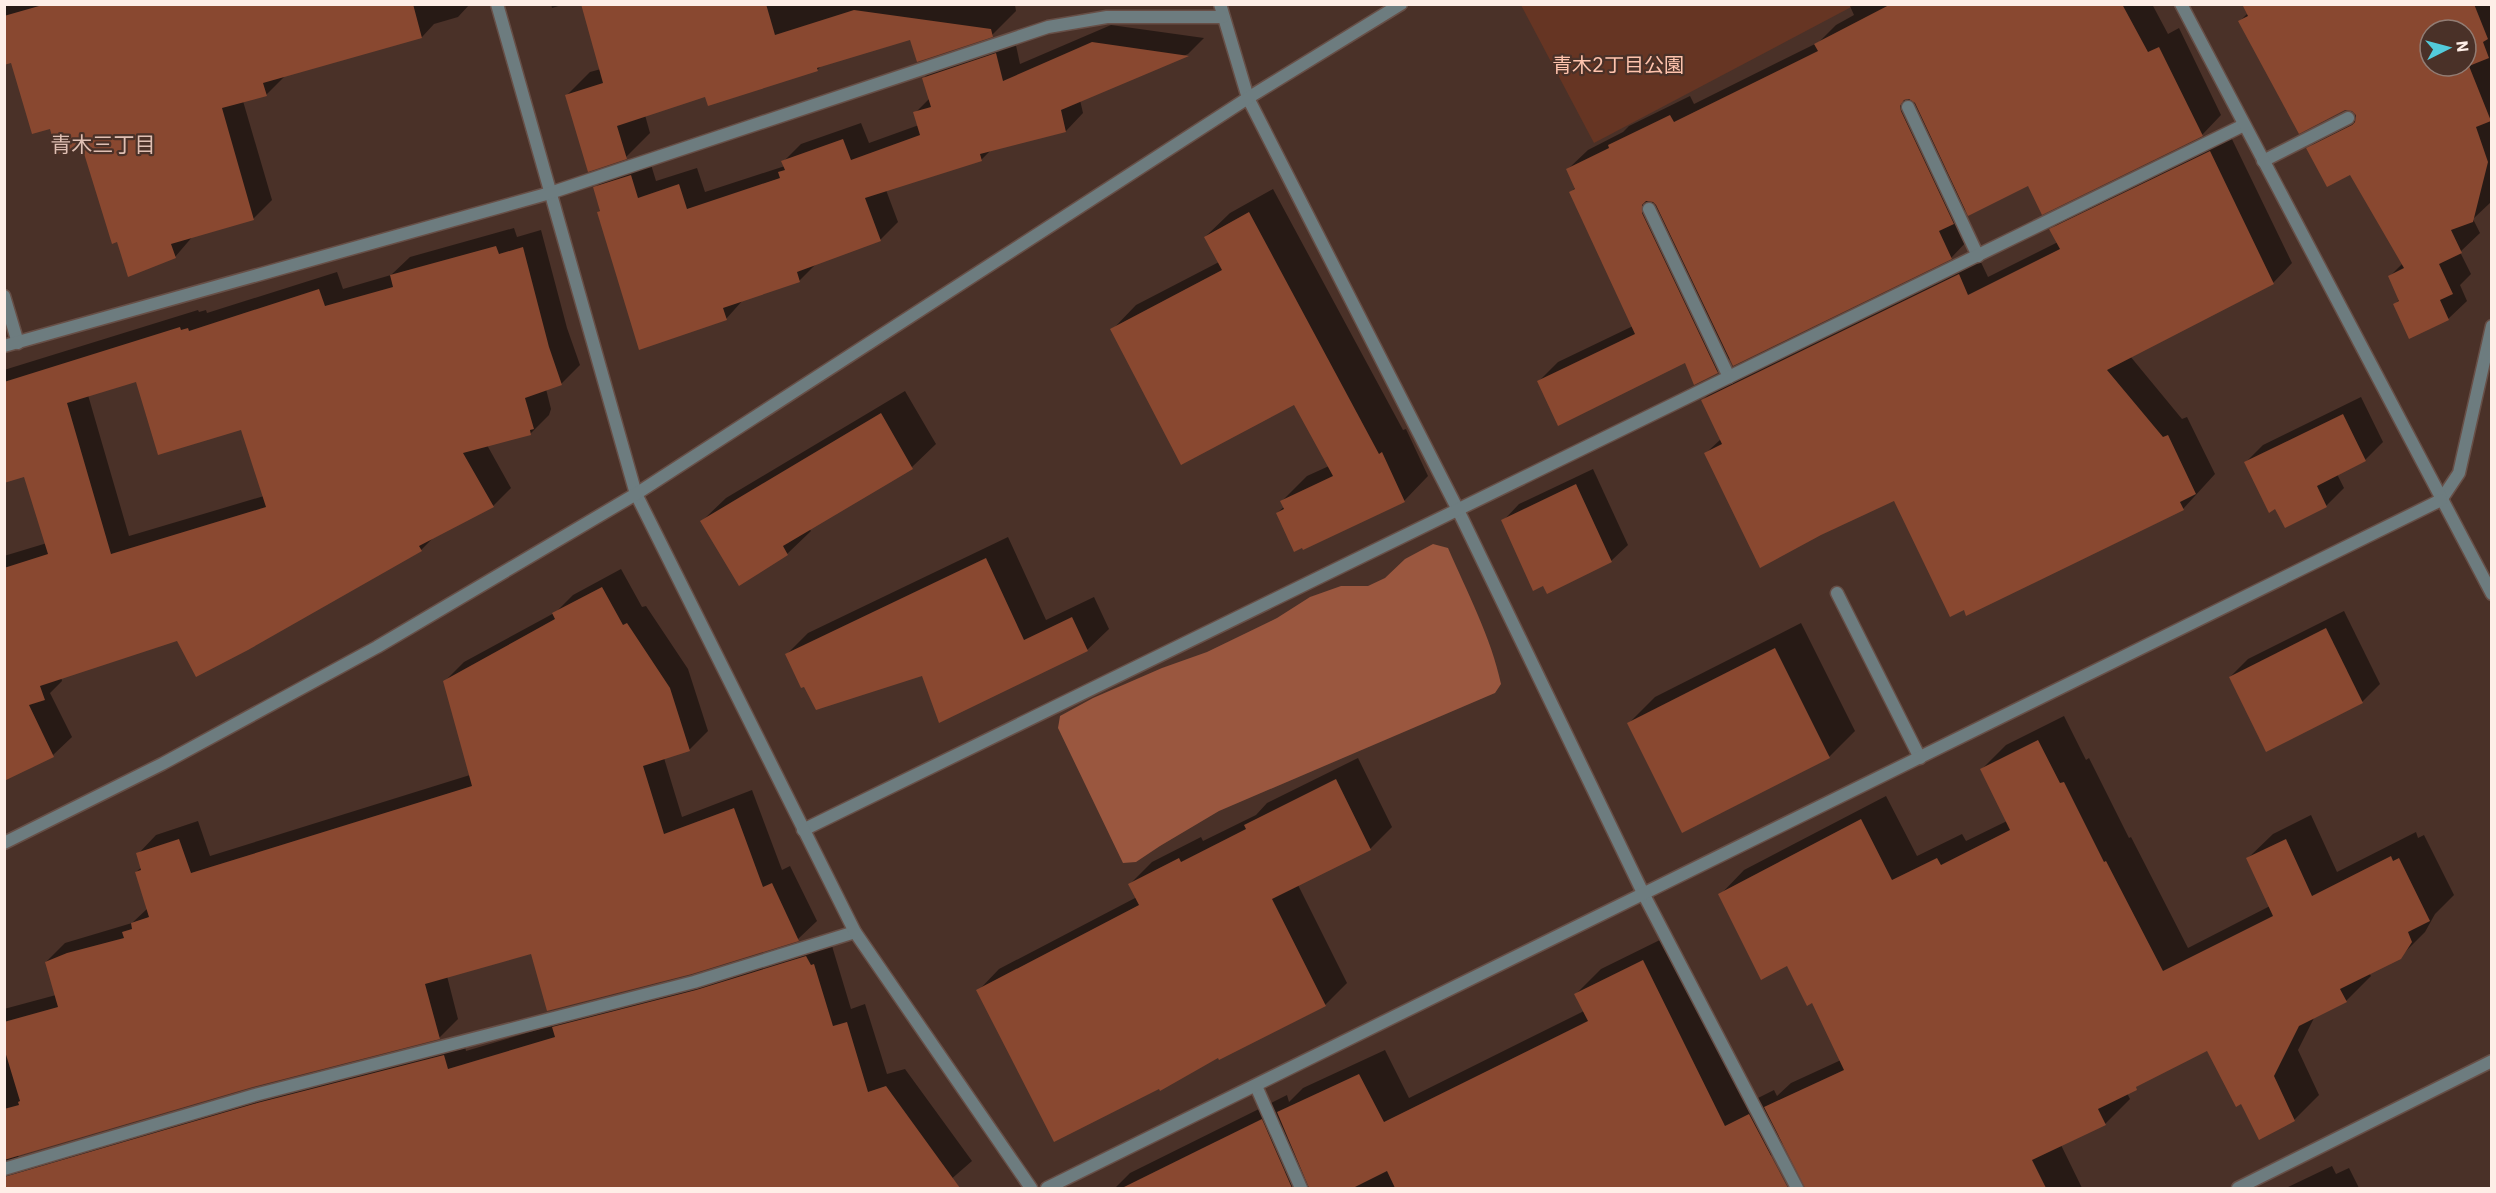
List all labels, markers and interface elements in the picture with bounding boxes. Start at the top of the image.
north arrow [2418,18,2478,78]
text: N [2452,40,2473,53]
park label: 青木2丁目公園 [1552,51,1684,78]
district label: 青木三丁目 [51,130,156,158]

